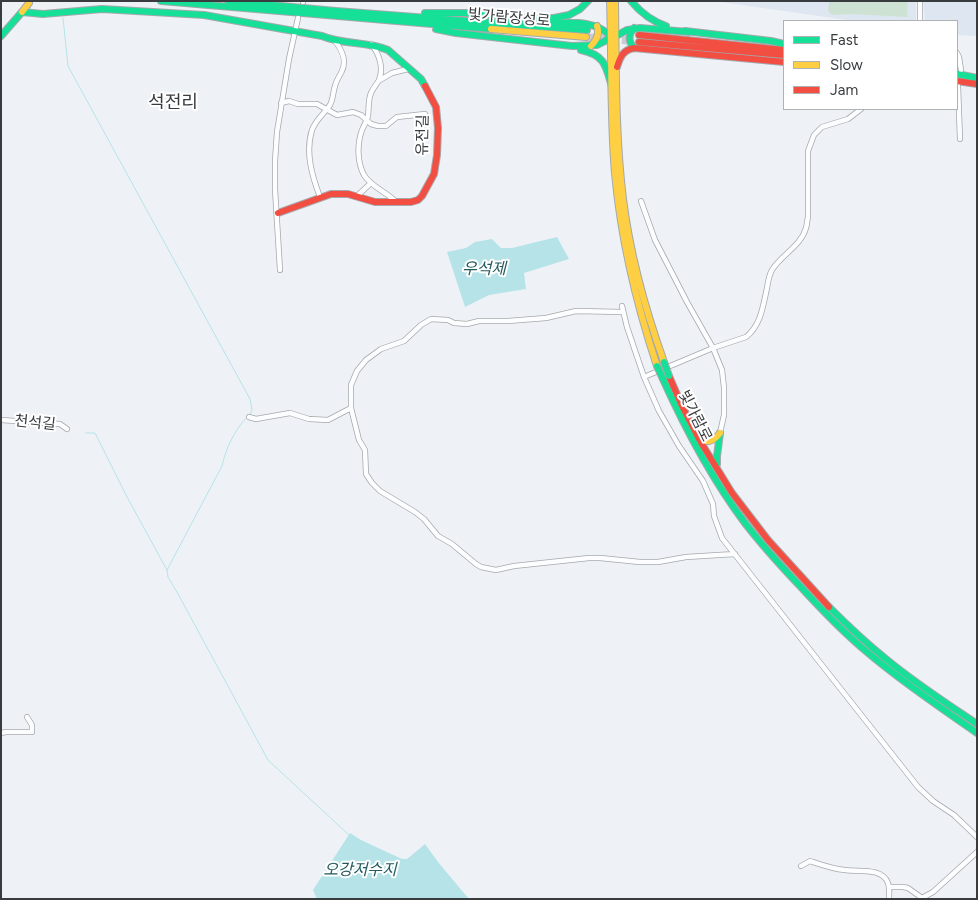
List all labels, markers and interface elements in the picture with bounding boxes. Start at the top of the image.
street label: 빛가람장성로 [467,5,551,31]
legend [783,20,958,110]
text: Fast [830,31,858,49]
text: Slow [830,56,863,74]
text: Jam [830,81,858,99]
district label: 석전리 [148,92,198,114]
street label: 유전길 [414,114,432,156]
water label: 우석제 [462,259,506,279]
street label: 빛가람로 [674,387,716,445]
street label: 천석길 [13,412,57,434]
water label: 오강저수지 [323,860,397,880]

